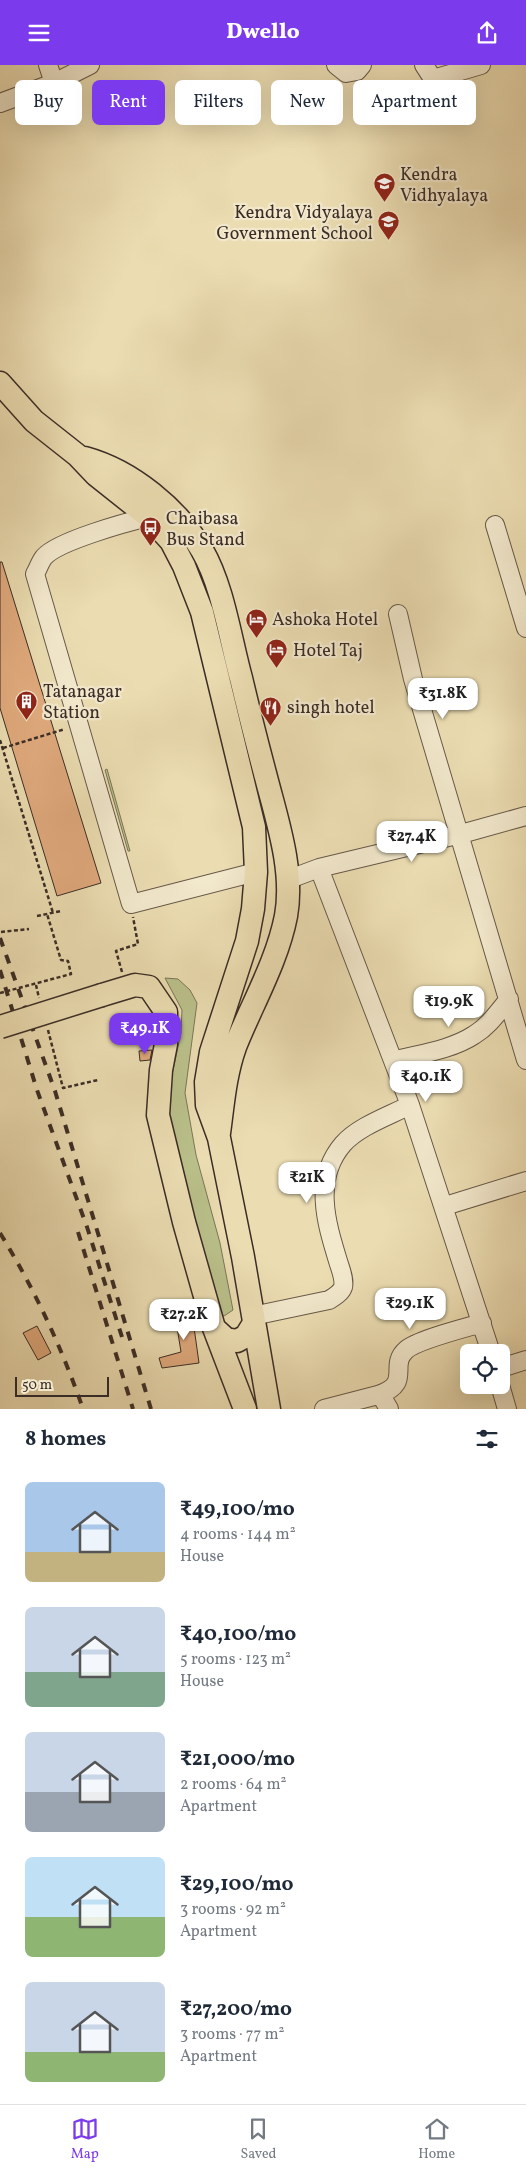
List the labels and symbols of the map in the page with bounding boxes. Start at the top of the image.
place label: Kendra Vidhyalaya [400,163,488,209]
school or university icon: Kendra Vidhyalaya [372,172,396,203]
place label: Kendra Vidyalaya Government School [217,201,373,247]
school or university icon: Kendra Vidyalaya Government School [377,210,401,241]
place label: Chaibasa Bus Stand [166,507,245,553]
bus stop icon: Chaibasa Bus Stand [138,516,162,547]
hotel icon: Ashoka Hotel [244,607,268,638]
place label: Ashoka Hotel [272,608,378,633]
hotel icon: Hotel Taj [265,638,289,669]
place label: Hotel Taj [293,639,363,664]
pin: ₹31.8K [402,677,484,720]
place label: Tatanagar Station [43,680,122,726]
building icon: Tatanagar Station [15,689,39,720]
restaurant icon: singh hotel [259,695,283,726]
place label: singh hotel [287,696,375,721]
pin: ₹27.4K [371,821,453,863]
pin: ₹19.9K [408,985,490,1028]
pin: ₹49.1K [104,1013,186,1055]
pin: ₹40.1K [385,1061,467,1103]
pin: ₹21K [277,1161,337,1204]
pin: ₹29.1K [369,1287,451,1330]
pin: ₹27.2K [143,1299,225,1341]
scale bar [15,1374,109,1397]

